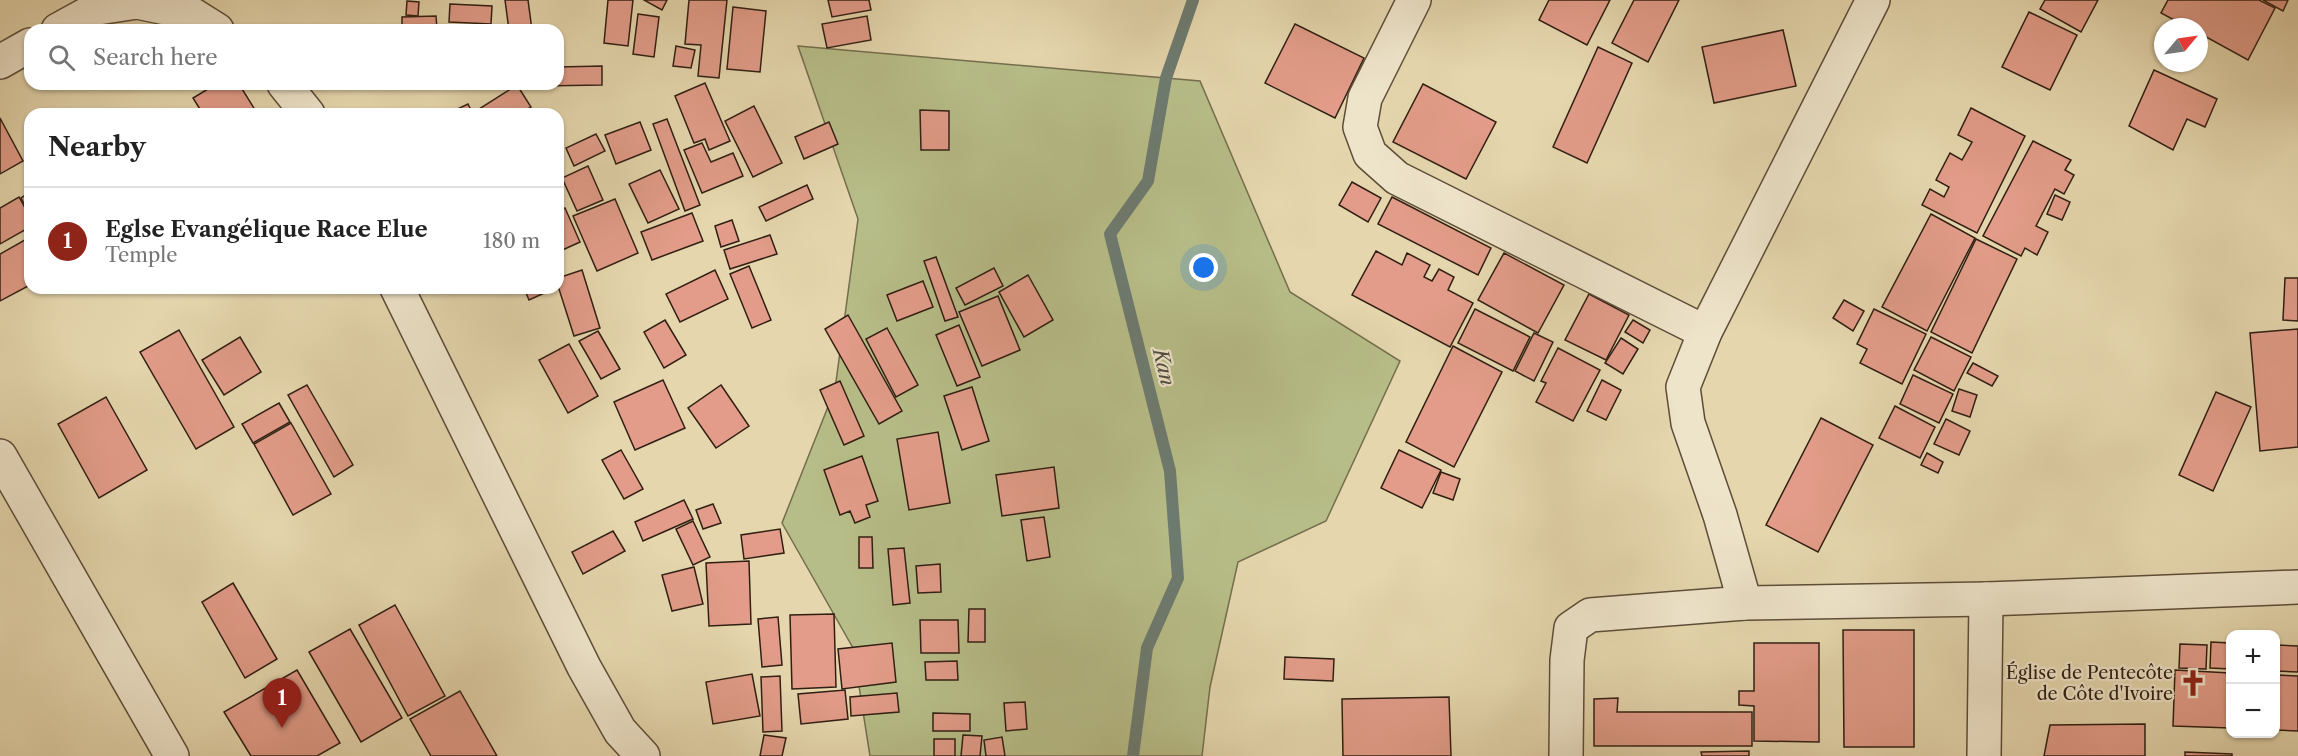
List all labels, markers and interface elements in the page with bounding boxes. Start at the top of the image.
north arrow [2154,18,2208,72]
search box [24,24,564,90]
icon: search [45,41,78,74]
text: Search here [93,44,218,71]
text: Nearby [48,131,146,163]
text: Eglse Evangélique Race Elue [105,216,428,243]
text: 1 [63,229,72,253]
text: 180 m [483,229,540,253]
text: Temple [105,243,177,267]
your location [1189,253,1218,282]
water label: Kan [1147,344,1180,388]
map controls [2226,630,2280,738]
button: + [2226,630,2280,684]
place label: Église de Pentecôte de Côte d'Ivoire [2006,661,2173,705]
church icon: Église de Pentecôte de Côte d'Ivoire [2178,668,2208,698]
pin: 1 [262,678,302,728]
button: − [2226,684,2280,738]

